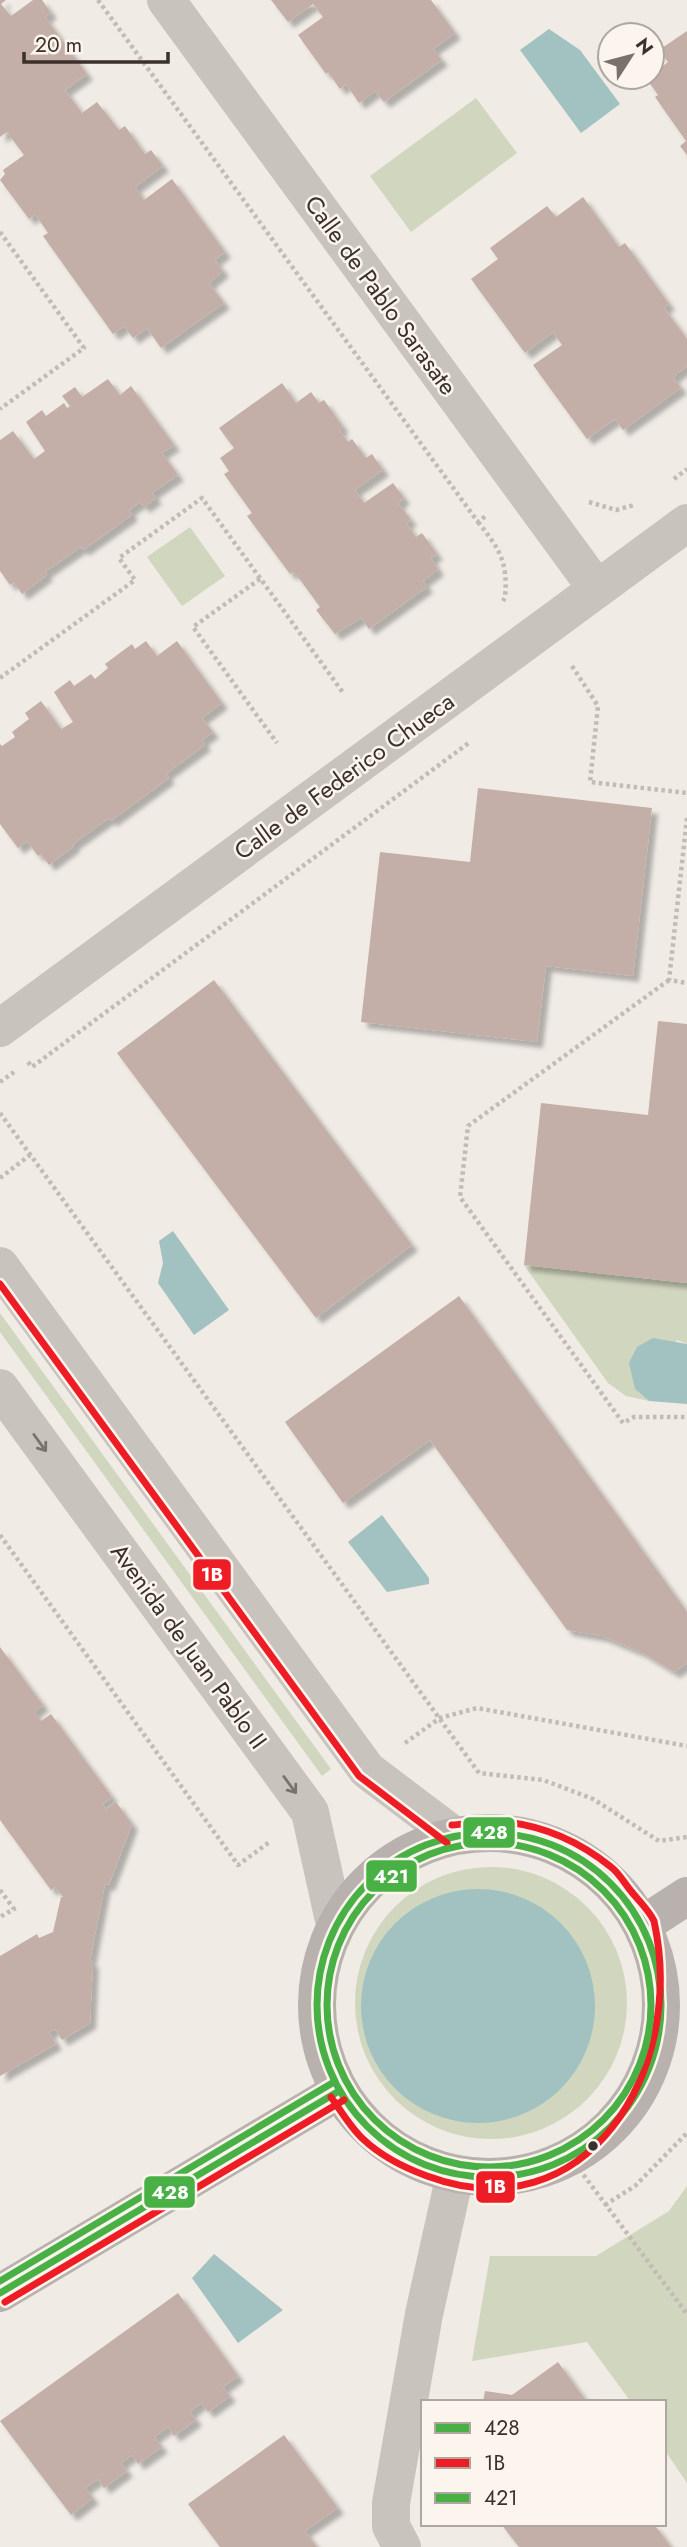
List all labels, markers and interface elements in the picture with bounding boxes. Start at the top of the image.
scale bar [24,21,168,65]
north arrow [596,21,666,91]
text: 20 m [35,30,82,60]
text: N [629,32,660,60]
street label: Calle de Pablo Sarasate [297,188,465,402]
street label: Calle de Federico Chueca [227,684,461,868]
one-way arrow [33,1433,47,1452]
street label: Avenida de Juan Pablo II [102,1536,276,1756]
line badge: 1B [192,1558,232,1591]
text: 1B [201,1561,223,1588]
one-way arrow [282,1775,297,1794]
line badge: 428 [462,1816,516,1849]
text: 428 [470,1819,508,1846]
line badge: 421 [365,1859,418,1893]
text: 421 [373,1863,409,1890]
unlabelled marker [586,2139,600,2153]
line badge: 1B [475,2170,516,2204]
text: 1B [484,2173,506,2200]
line badge: 428 [143,2175,196,2209]
text: 428 [151,2179,189,2206]
legend [421,2400,666,2526]
text: 428 [484,2413,520,2443]
text: 1B [484,2448,505,2478]
text: 421 [484,2483,518,2513]

